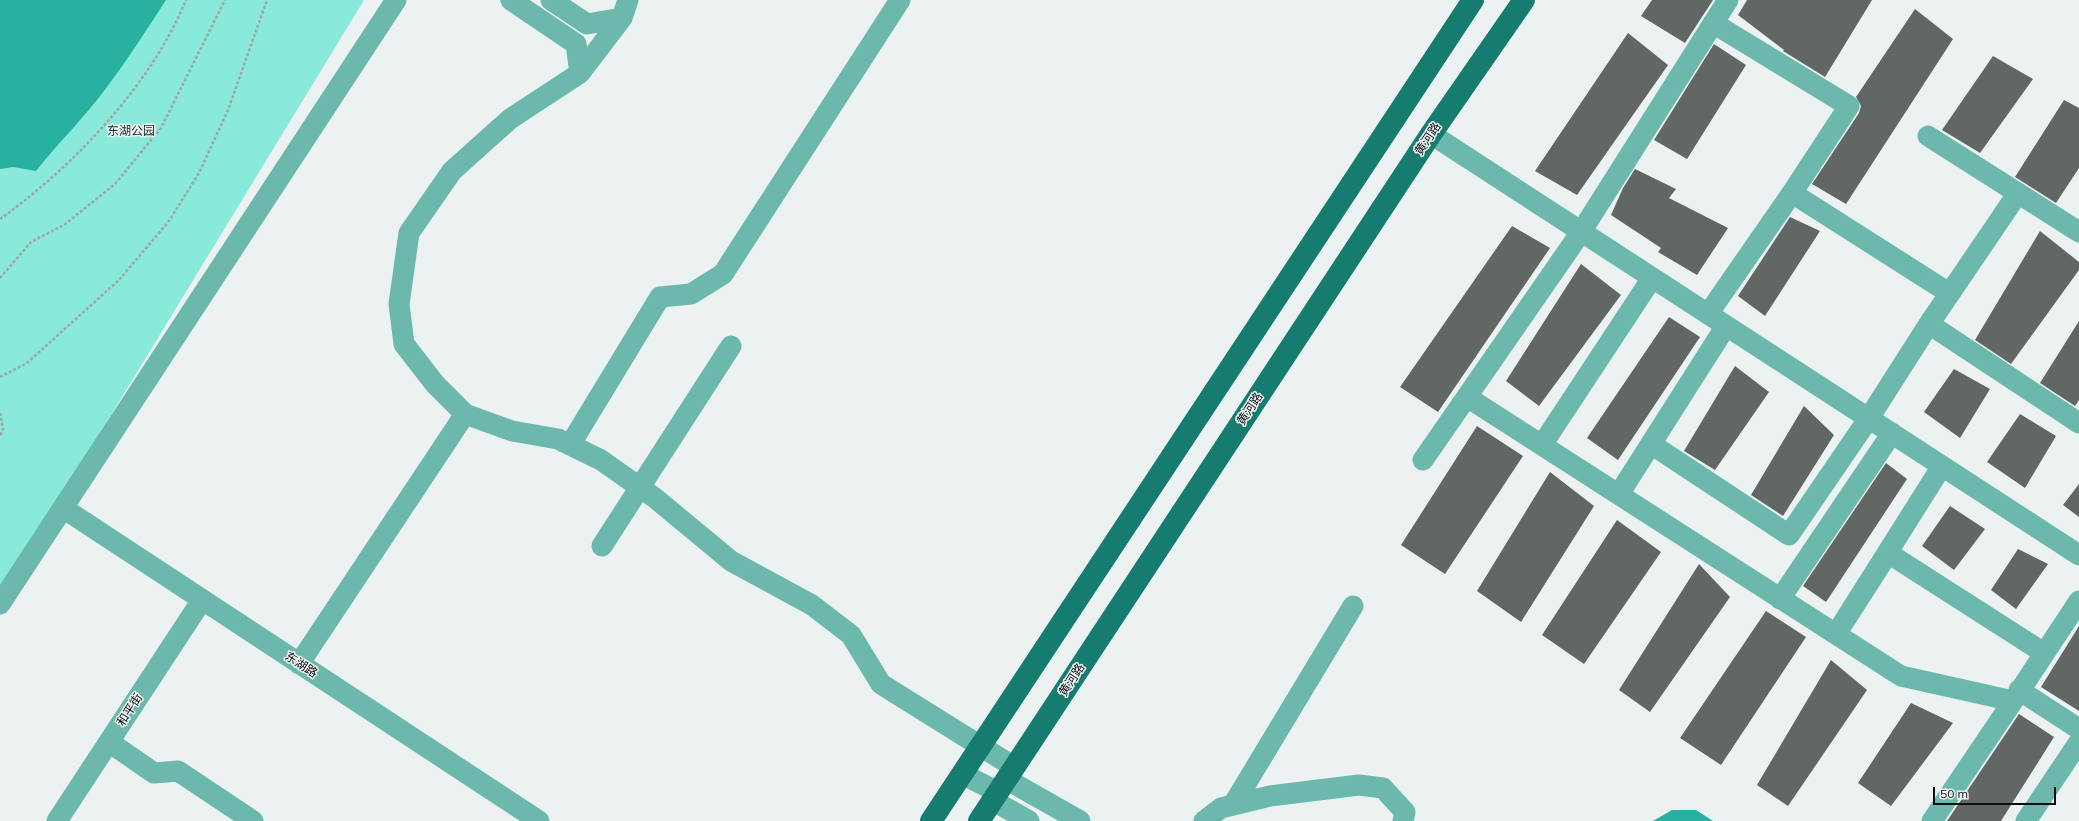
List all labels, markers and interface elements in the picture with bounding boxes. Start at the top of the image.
street label: 黄河路 [1412,120,1444,158]
park label: 东湖公园 [107,124,155,138]
street label: 黄河路 [1234,390,1266,428]
street label: 东湖路 [282,649,320,681]
street label: 黄河路 [1056,661,1088,699]
street label: 和平街 [114,691,146,729]
scale bar [1935,779,2058,805]
text: 50 m [1940,786,1968,801]

